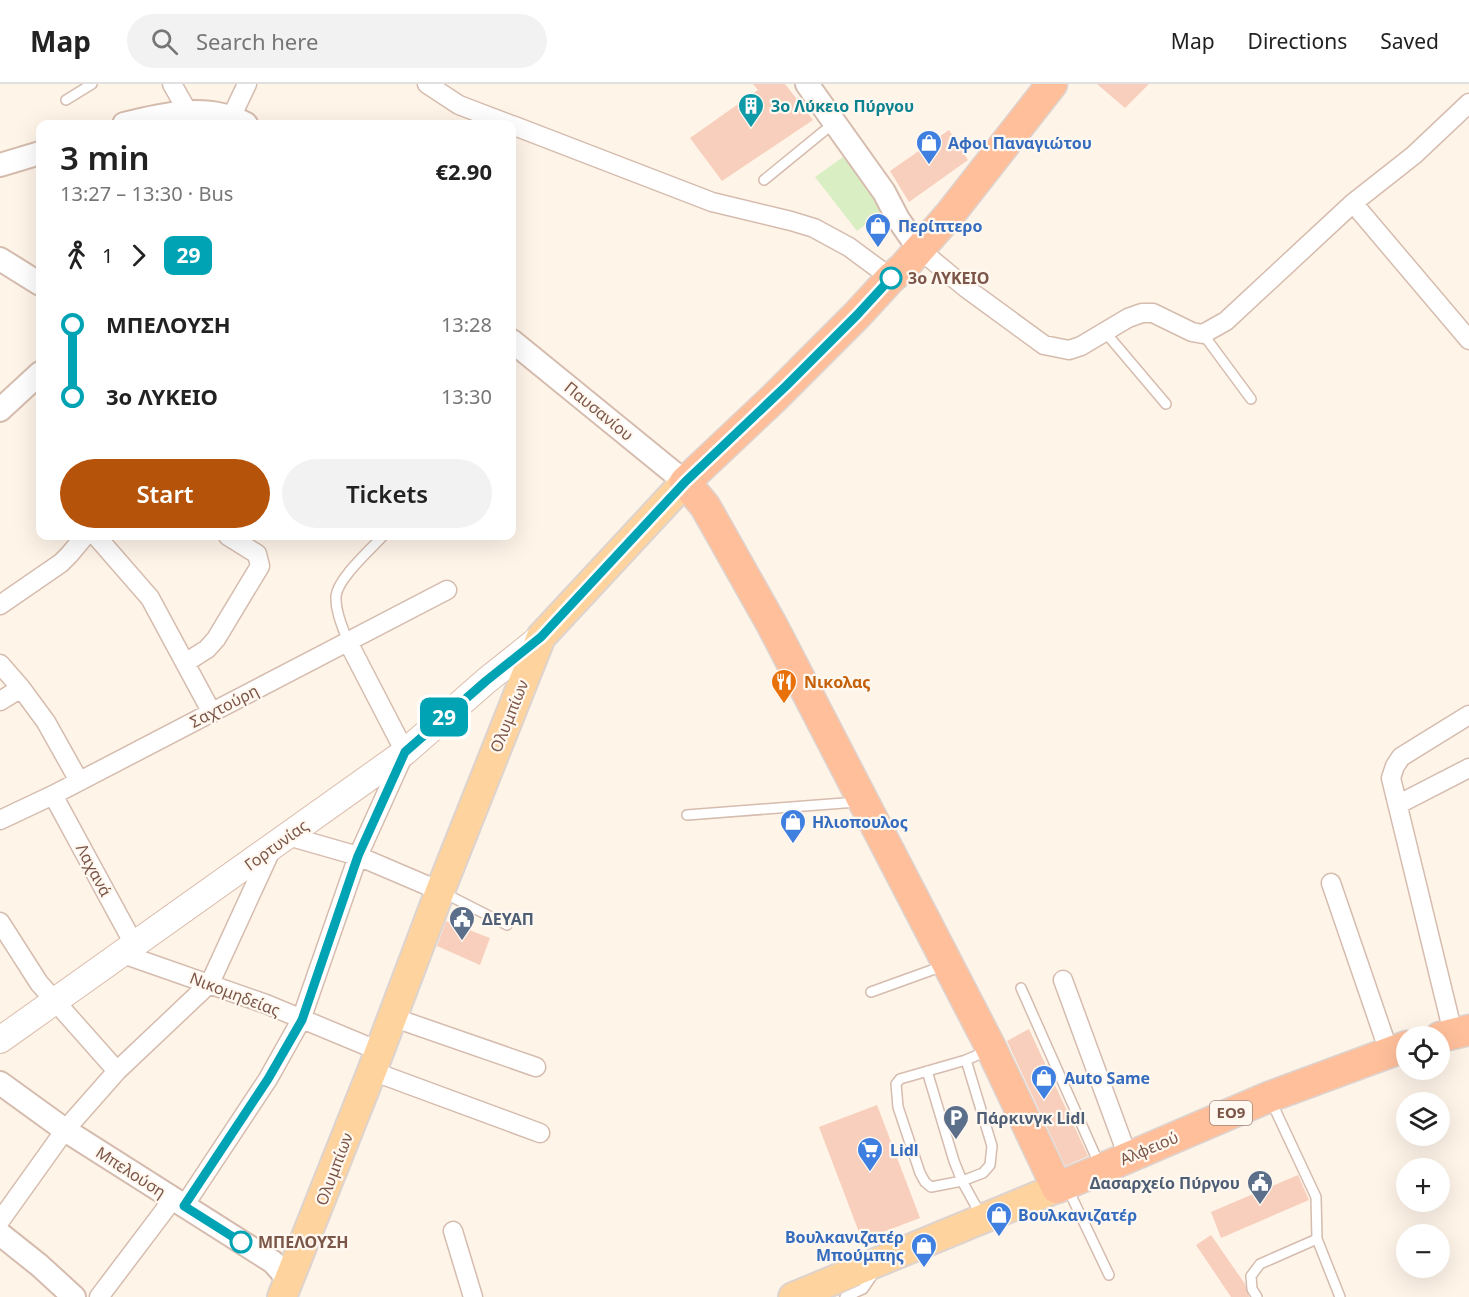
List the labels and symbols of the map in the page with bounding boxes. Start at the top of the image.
building icon: 3o Λύκειο Πύργου [736,91,766,129]
place label: 3o Λύκειο Πύργου [771,95,914,117]
shop icon: Αφοι Παναγιώτου [914,128,944,166]
place label: Αφοι Παναγιώτου [948,132,1092,154]
shop icon: Περίπτερο [863,211,893,249]
place label: Περίπτερο [898,215,982,237]
marker: 3ο ΛΥΚΕΙΟ [880,267,902,289]
place label: 3ο ΛΥΚΕΙΟ [908,267,989,289]
street label: Παυσανίου [560,376,638,446]
restaurant icon: Νικολας [769,667,799,705]
place label: Νικολας [804,671,870,693]
street label: Ολυμπίων [484,676,534,756]
street label: Σαχτούρη [186,679,262,733]
line badge: 29 [417,698,471,736]
shop icon: Ηλιοπουλος [778,807,808,845]
place label: Ηλιοπουλος [812,811,908,833]
street label: Γορτυνίας [240,814,313,876]
street label: Λαχανά [71,840,117,900]
public building icon: ΔΕΥΑΠ [447,904,477,942]
place label: ΔΕΥΑΠ [482,908,534,930]
street label: Νικομηδείας [187,967,283,1021]
shop icon: Auto Same [1029,1063,1059,1101]
place label: Auto Same [1064,1067,1150,1089]
road number: ΕΟ9 [1210,1101,1252,1125]
parking icon: Πάρκινγκ Lidl [941,1103,971,1141]
place label: Πάρκινγκ Lidl [976,1107,1085,1129]
street label: Αλφειού [1116,1126,1182,1170]
street label: Ολυμπίων [310,1129,358,1209]
supermarket icon: Lidl [855,1135,885,1173]
place label: Lidl [890,1139,919,1161]
street label: Μπελούση [92,1141,170,1203]
public building icon: Δασαρχείο Πύργου [1245,1168,1275,1206]
place label: Δασαρχείο Πύργου [1090,1172,1240,1194]
shop icon: Βουλκανιζατέρ [984,1200,1014,1238]
place label: Βουλκανιζατέρ [1018,1204,1137,1226]
place label: Βουλκανιζατέρ Μπούμπης [785,1226,904,1266]
marker: ΜΠΕΛΟΥΣΗ [230,1231,252,1253]
place label: ΜΠΕΛΟΥΣΗ [258,1231,349,1253]
shop icon: Βουλκανιζατέρ Μπούμπης [909,1231,939,1269]

